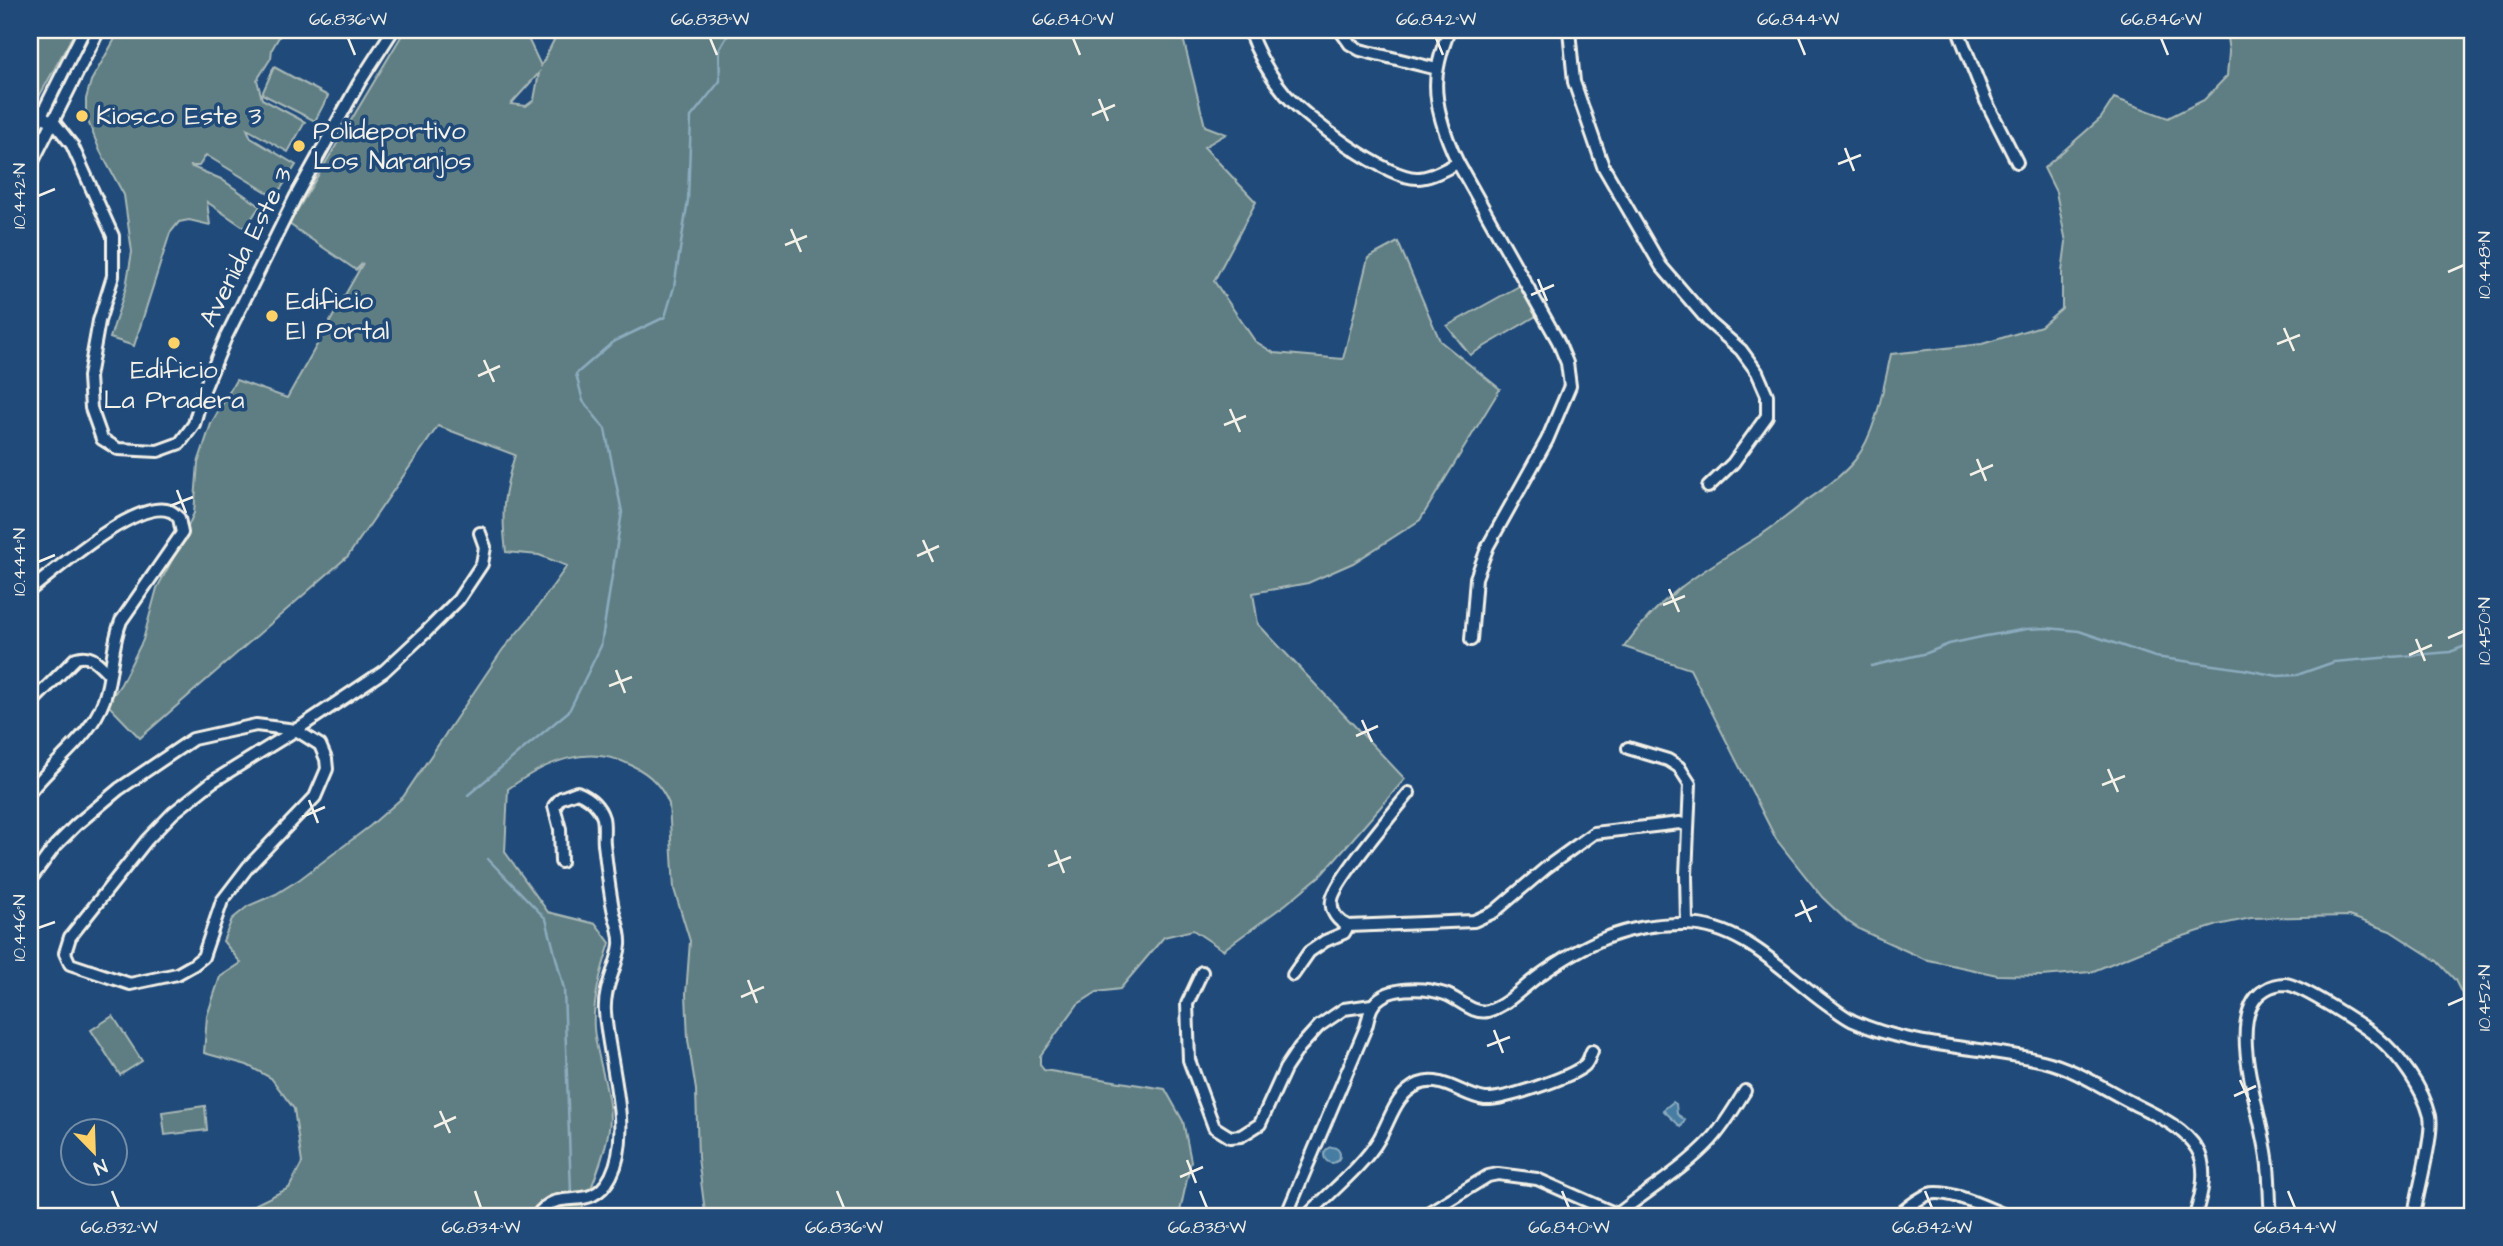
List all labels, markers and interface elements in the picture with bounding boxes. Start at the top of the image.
text: 66.836°W [309,7,387,32]
text: 66.838°W [671,7,749,32]
text: 66.840°W [1032,7,1114,32]
text: 66.842°W [1396,7,1476,32]
text: 66.844°W [1757,7,1839,32]
text: 66.846°W [2120,7,2202,32]
place label: Kiosco Este 3 [96,98,262,134]
marker: Kiosco Este 3 [74,108,90,124]
place label: Polideportivo Los Naranjos [313,113,472,179]
marker: Polideportivo Los Naranjos [291,138,307,154]
street label: Avenida Este 3 [190,161,302,333]
text: 10.442°N [7,163,32,229]
text: 10.448°N [2472,231,2497,299]
place label: Edificio El Portal [286,283,389,349]
marker: Edificio El Portal [264,308,280,324]
marker: Edificio La Pradera [166,335,182,351]
place label: Edificio La Pradera [104,352,244,418]
text: 10.444°N [7,528,32,596]
text: 10.450°N [2472,597,2497,665]
text: 10.446°N [7,894,32,962]
text: 10.452°N [2472,965,2497,1031]
north arrow [60,1116,130,1186]
text: N [89,1152,111,1181]
text: 66.832°W [80,1215,158,1240]
text: 66.834°W [441,1215,521,1240]
text: 66.836°W [805,1215,883,1240]
text: 66.838°W [1168,1215,1246,1240]
text: 66.840°W [1528,1215,1610,1240]
text: 66.842°W [1892,1215,1972,1240]
text: 66.844°W [2254,1215,2336,1240]

